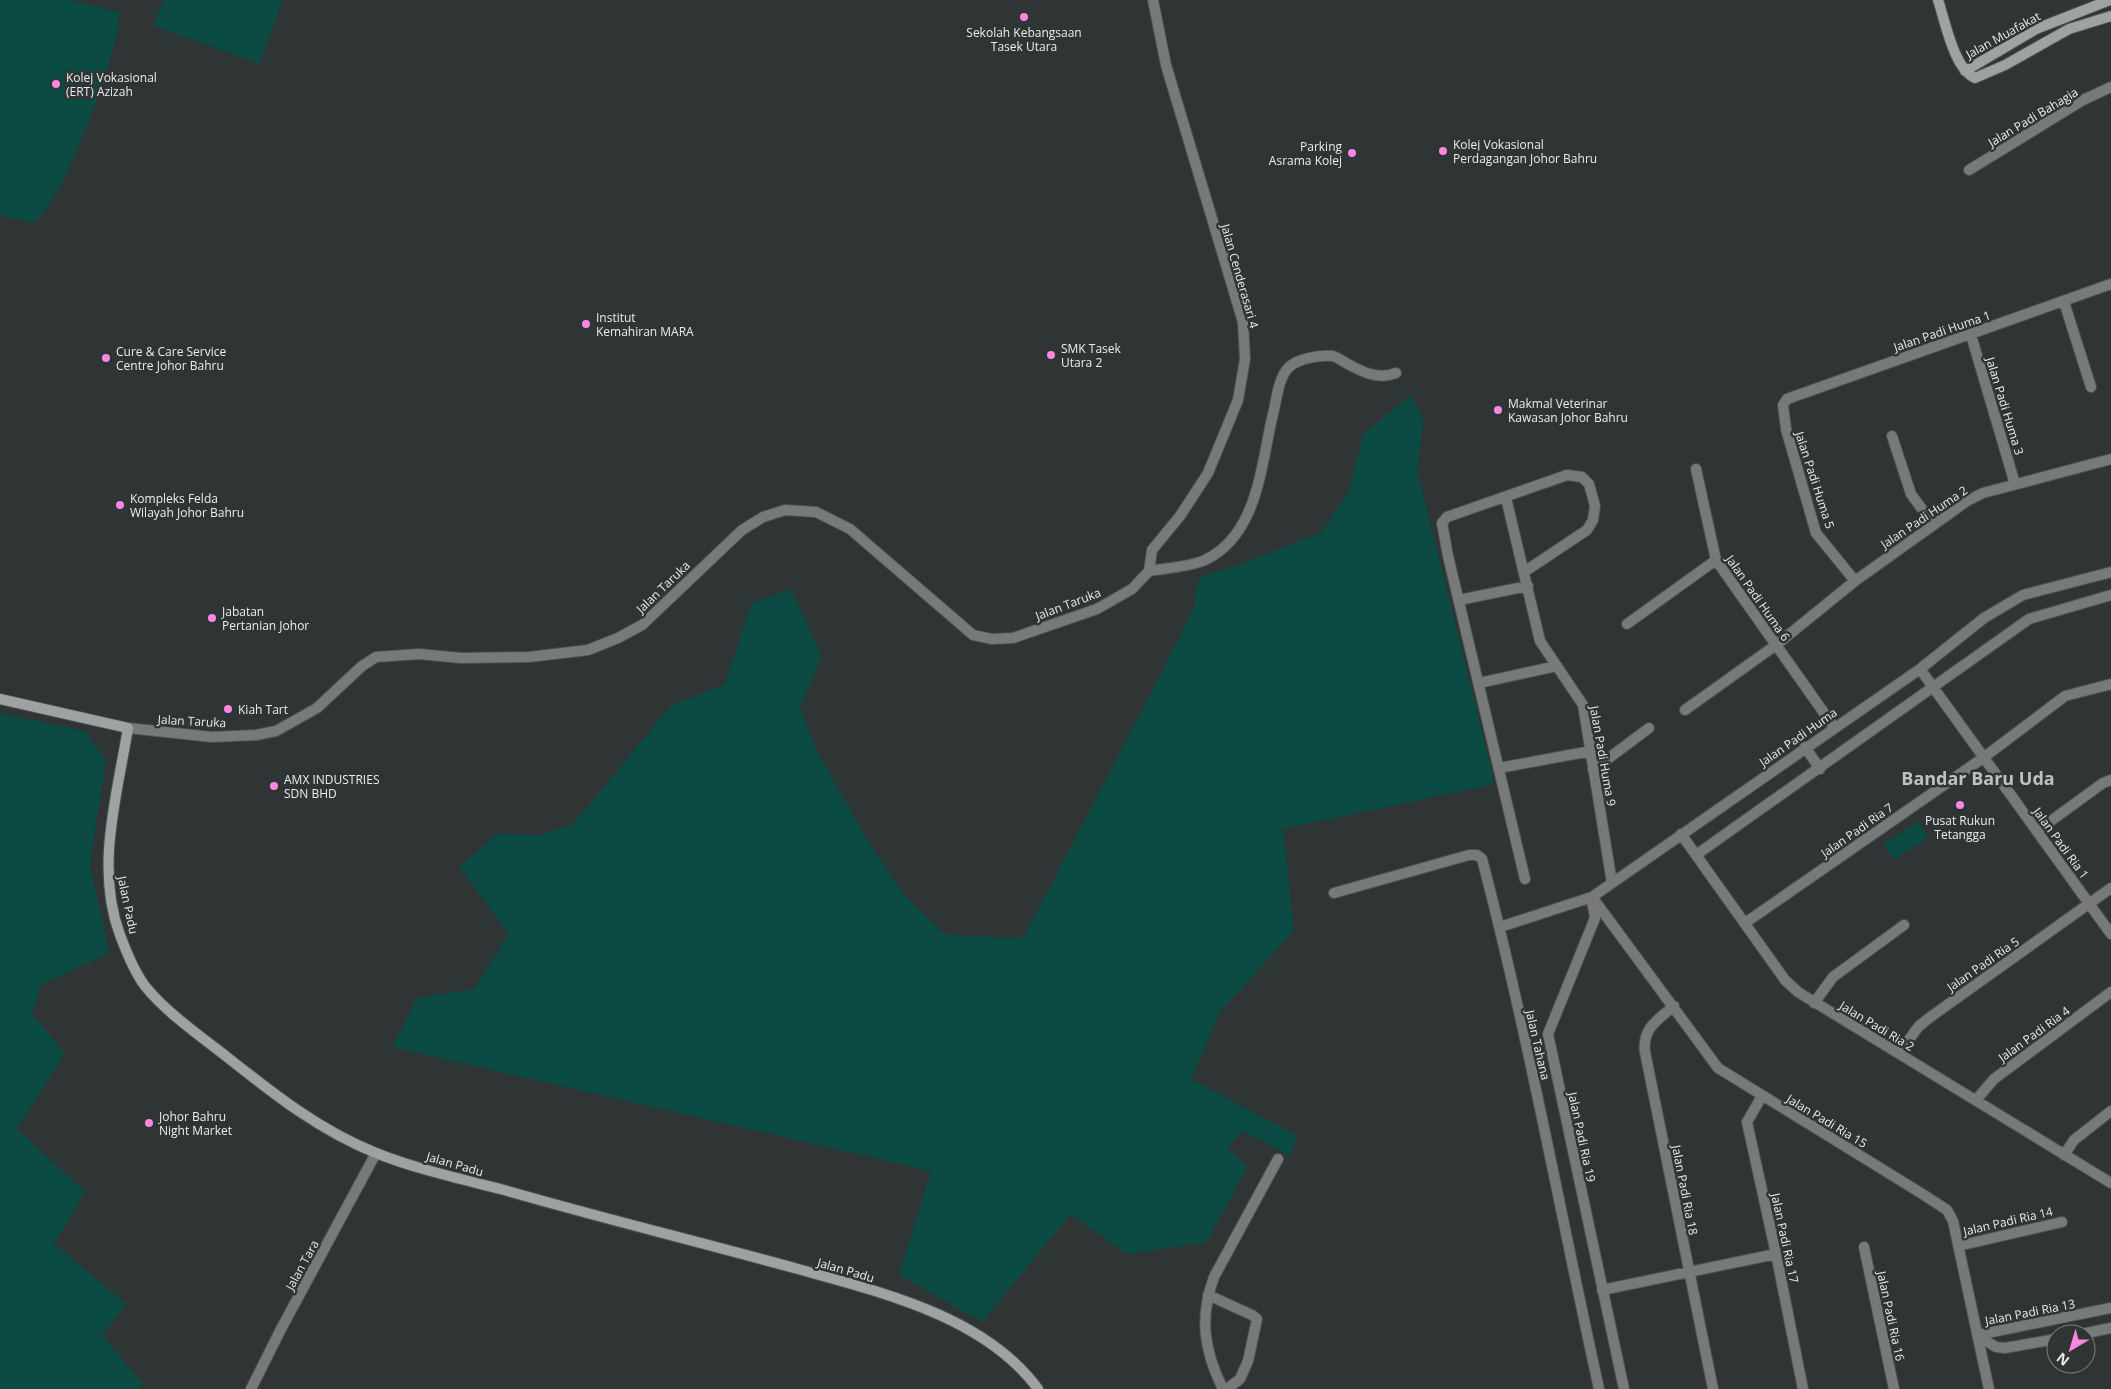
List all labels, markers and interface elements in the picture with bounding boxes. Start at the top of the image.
street label: Jalan Muafakat [1962,7,2043,63]
marker: Sekolah Kebangsaan Tasek Utara [1018,11,1030,23]
place label: Sekolah Kebangsaan Tasek Utara [966,24,1082,55]
place label: Kolej Vokasional (ERT) Azizah [66,69,157,100]
marker: Kolej Vokasional (ERT) Azizah [50,78,62,90]
street label: Jalan Padi Bahagia [1984,83,2081,151]
place label: Kolej Vokasional Perdagangan Johor Bahru [1453,136,1597,167]
place label: Parking Asrama Kolej [1269,138,1342,169]
marker: Kolej Vokasional Perdagangan Johor Bahru [1437,145,1449,157]
marker: Parking Asrama Kolej [1346,147,1358,159]
street label: Jalan Cenderasari 4 [1217,221,1263,330]
street label: Jalan Padi Huma 1 [1890,306,1993,356]
place label: Institut Kemahiran MARA [596,309,694,340]
marker: Institut Kemahiran MARA [580,318,592,330]
place label: SMK Tasek Utara 2 [1061,340,1122,371]
place label: Cure & Care Service Centre Johor Bahru [116,343,227,374]
marker: SMK Tasek Utara 2 [1045,349,1057,361]
marker: Cure & Care Service Centre Johor Bahru [100,352,112,364]
street label: Jalan Padi Huma 3 [1982,354,2028,457]
place label: Makmal Veterinar Kawasan Johor Bahru [1508,395,1628,426]
marker: Makmal Veterinar Kawasan Johor Bahru [1492,404,1504,416]
street label: Jalan Padi Huma 5 [1791,428,1839,531]
street label: Jalan Padi Huma 2 [1876,482,1971,553]
place label: Kompleks Felda Wilayah Johor Bahru [130,490,244,521]
marker: Kompleks Felda Wilayah Johor Bahru [114,499,126,511]
street label: Jalan Padi Huma 6 [1721,551,1794,645]
street label: Jalan Taruka [632,557,694,618]
street label: Jalan Taruka [1032,584,1103,625]
place label: Jabatan Pertanian Johor [221,603,309,634]
marker: Jabatan Pertanian Johor [206,612,218,624]
place label: Kiah Tart [238,701,288,718]
marker: Kiah Tart [222,703,234,715]
street label: Jalan Padi Huma 9 [1586,704,1620,808]
street label: Jalan Padi Huma [1755,704,1840,771]
street label: Jalan Taruka [156,711,227,731]
district label: Bandar Baru Uda [1901,766,2055,790]
place label: AMX INDUSTRIES SDN BHD [284,771,379,802]
marker: AMX INDUSTRIES SDN BHD [268,780,280,792]
street label: Jalan Padi Ria 7 [1817,799,1897,862]
marker: Pusat Rukun Tetangga [1954,799,1966,811]
street label: Jalan Padi Ria 1 [2029,803,2093,882]
place label: Pusat Rukun Tetangga [1925,812,1995,843]
street label: Jalan Padu [113,874,142,935]
street label: Jalan Padi Ria 5 [1943,933,2023,996]
street label: Jalan Padi Ria 2 [1836,996,1918,1055]
street label: Jalan Padi Ria 4 [1994,1002,2073,1066]
street label: Jalan Tahana [1521,1007,1554,1082]
street label: Jalan Padi Ria 19 [1564,1090,1600,1184]
street label: Jalan Padi Ria 15 [1783,1090,1871,1152]
place label: Johor Bahru Night Market [158,1108,232,1139]
marker: Johor Bahru Night Market [143,1117,155,1129]
street label: Jalan Padi Ria 18 [1668,1143,1702,1237]
street label: Jalan Padu [424,1147,486,1180]
street label: Jalan Padi Ria 17 [1767,1191,1803,1285]
street label: Jalan Padi Ria 14 [1961,1202,2055,1240]
street label: Jalan Tara [281,1237,323,1294]
street label: Jalan Padu [815,1253,877,1286]
street label: Jalan Padi Ria 16 [1873,1269,1909,1363]
street label: Jalan Padi Ria 13 [1983,1295,2077,1329]
north arrow [2046,1324,2096,1374]
text: N [2052,1349,2073,1371]

